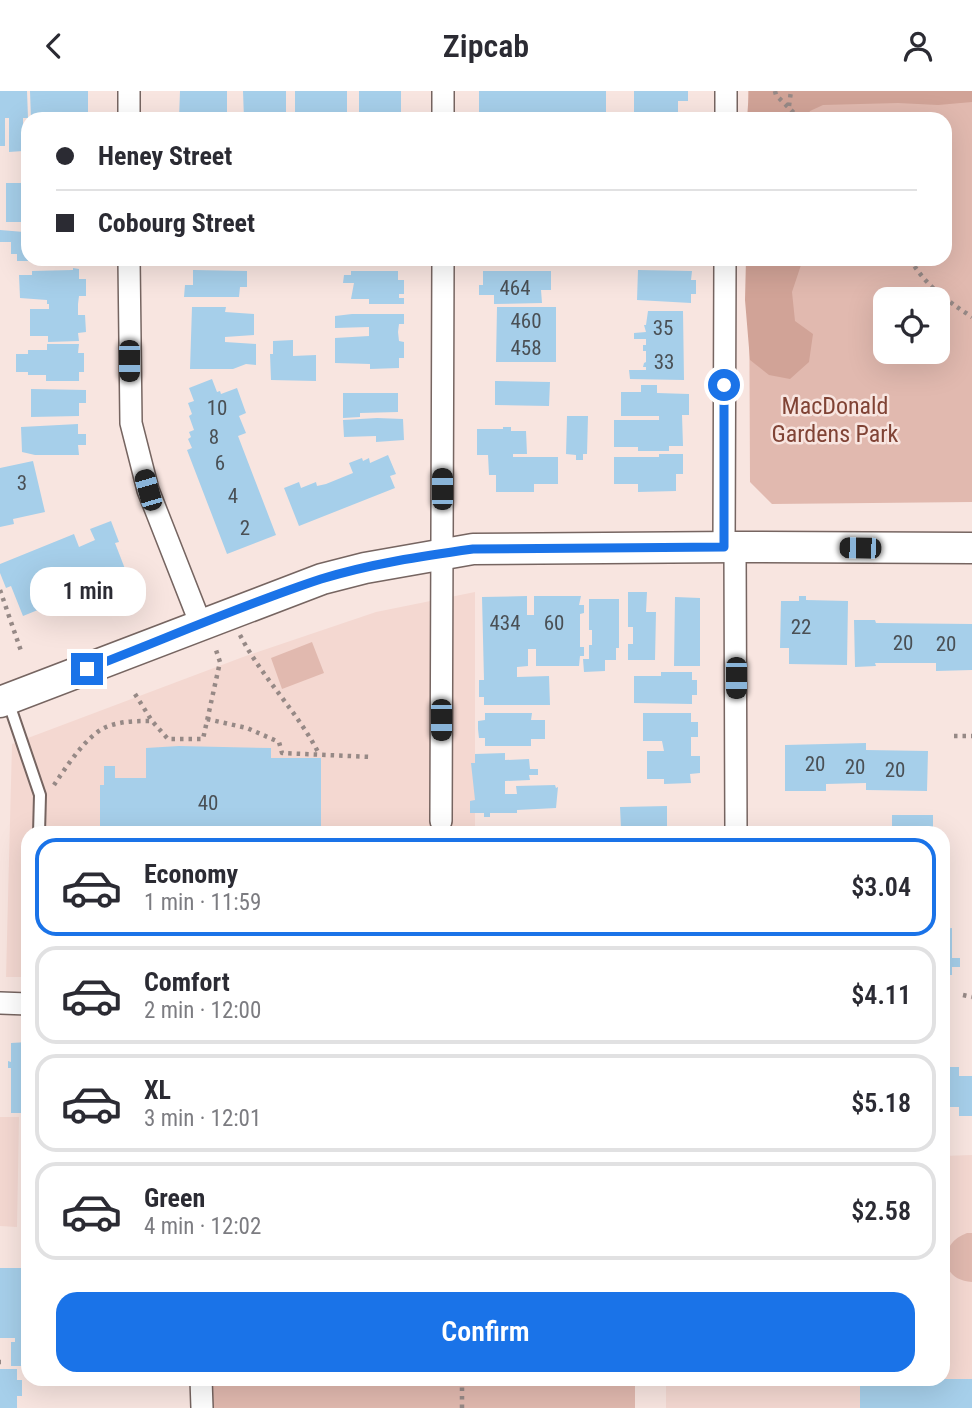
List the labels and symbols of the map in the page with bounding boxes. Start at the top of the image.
house number: 464 [499,276,531,300]
house number: 460 [510,309,542,333]
house number: 35 [653,316,673,340]
house number: 458 [510,336,542,360]
car [119,340,140,382]
house number: 33 [654,350,674,374]
route start [708,369,740,401]
park label: MacDonald Gardens Park [772,392,899,448]
house number: 10 [207,396,227,420]
house number: 8 [209,425,219,449]
house number: 6 [215,451,225,475]
car [133,467,164,513]
car [432,468,453,510]
house number: 3 [17,471,27,495]
house number: 4 [228,484,238,508]
house number: 2 [240,516,250,540]
car [839,537,882,559]
callout: 1 min [29,567,145,617]
house number: 434 [489,611,521,635]
house number: 60 [544,611,564,635]
house number: 22 [791,615,811,639]
house number: 20 [893,631,913,655]
house number: 20 [936,632,956,656]
route end [71,653,103,685]
car [726,657,747,699]
car [431,699,452,741]
house number: 20 [805,752,825,776]
house number: 20 [845,755,865,779]
house number: 20 [885,758,905,782]
house number: 40 [198,791,218,815]

